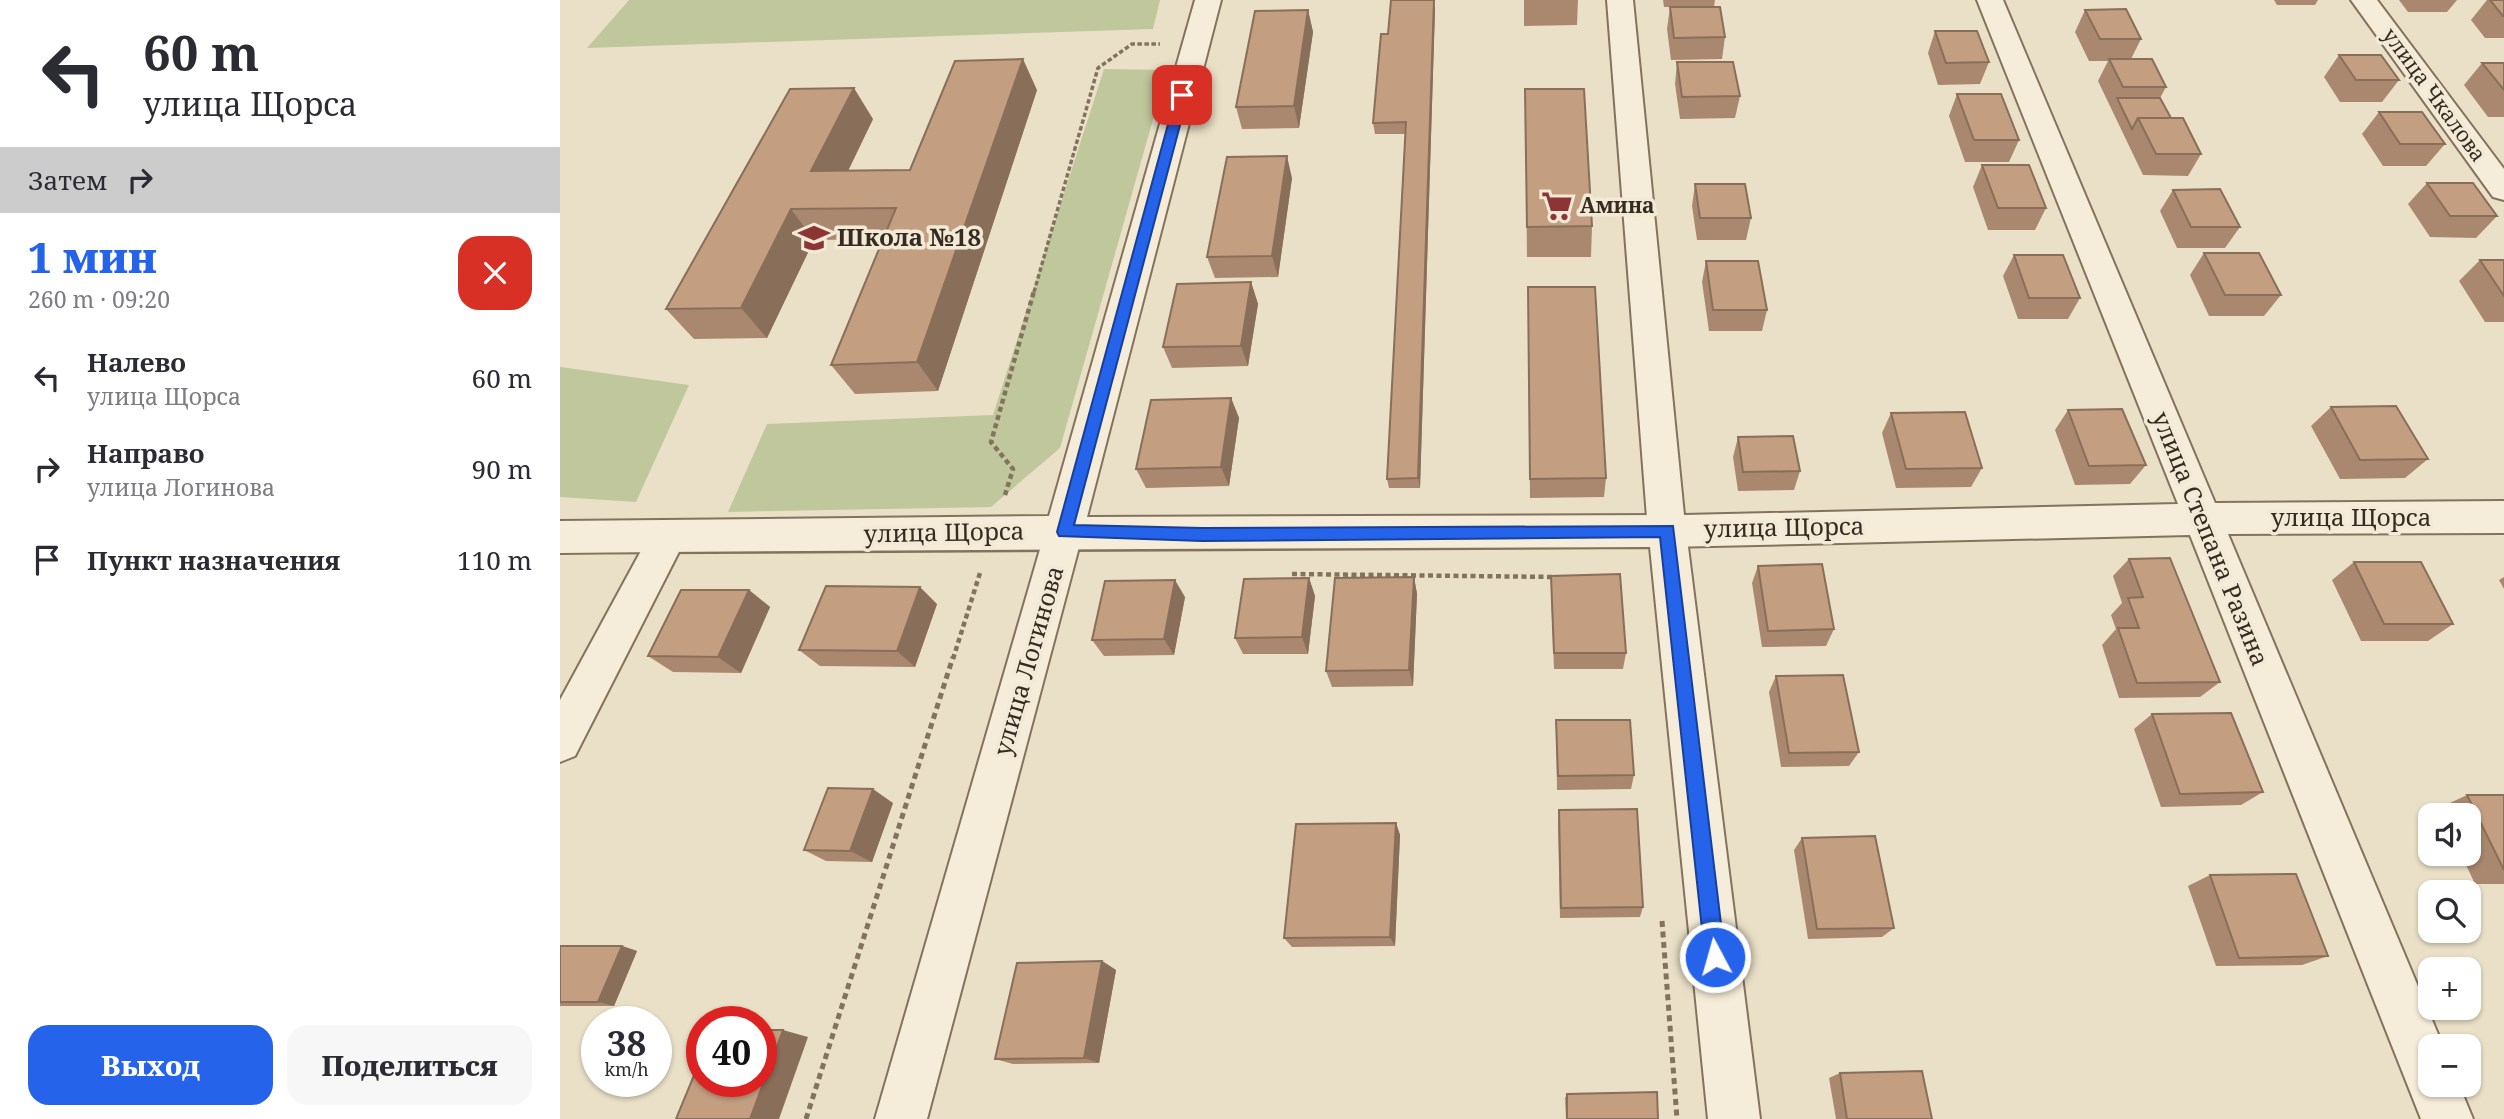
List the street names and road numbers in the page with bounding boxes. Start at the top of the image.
street label: улица Чкалова [2377,22,2493,167]
street label: улица Степана Разина [2145,406,2278,671]
street label: улица Щорса [2271,500,2431,533]
street label: улица Щорса [1703,509,1865,544]
street label: улица Щорса [863,514,1025,549]
street label: улица Логинова [985,562,1070,759]

